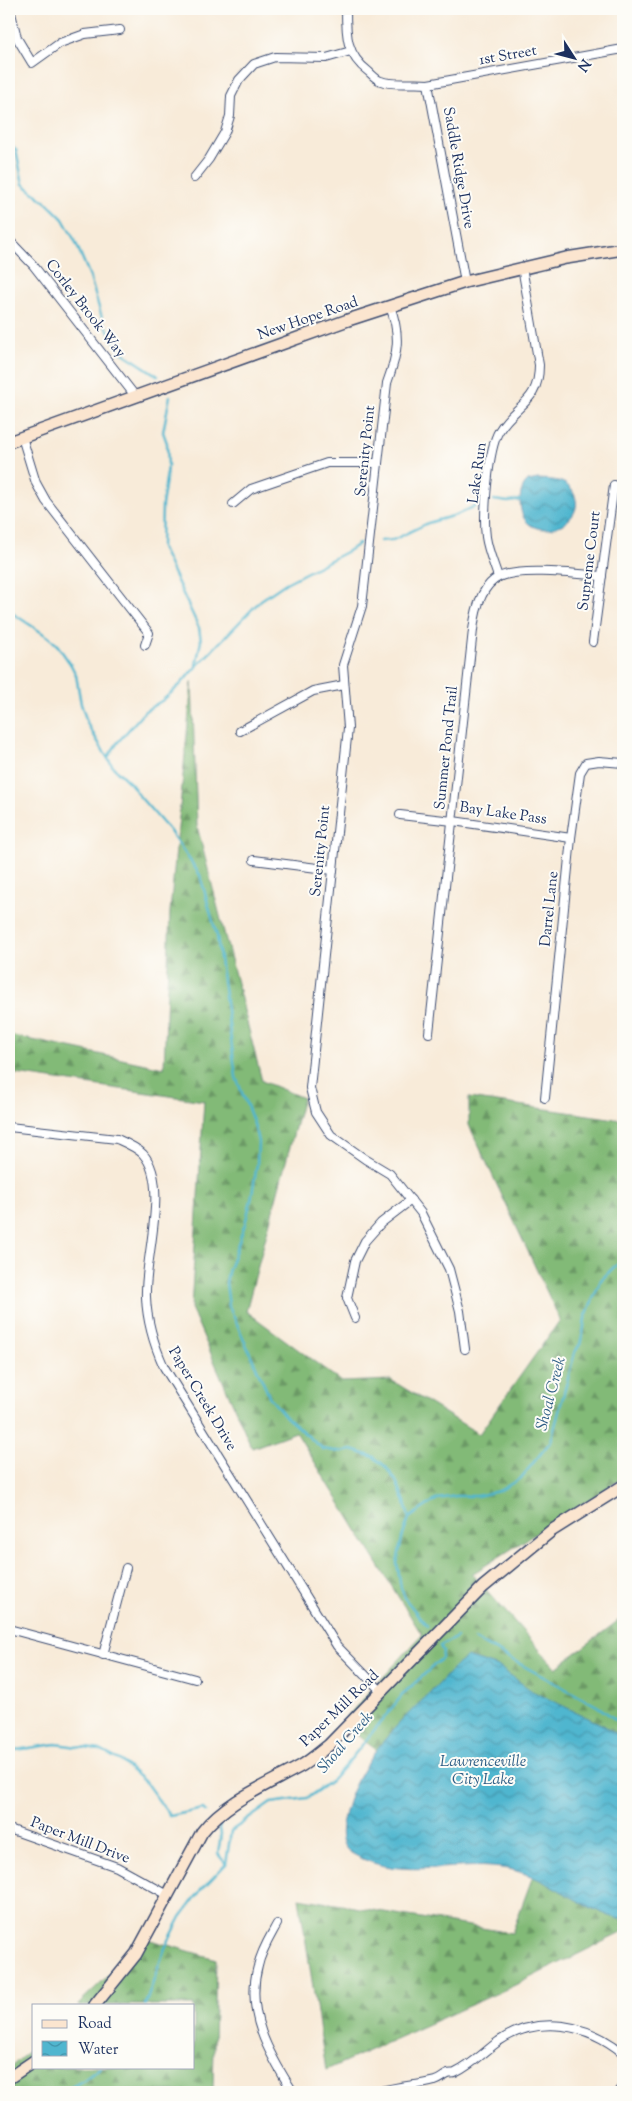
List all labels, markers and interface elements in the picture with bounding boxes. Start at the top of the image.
north arrow [550,32,600,82]
street label: 1st Street [478,41,538,71]
text: N [572,54,594,75]
street label: Saddle Ridge Drive [437,105,479,231]
street label: Corley Brook Way [40,255,130,363]
street label: New Hope Road [255,292,362,346]
street label: Serenity Point [351,404,381,498]
street label: Lake Run [463,441,493,505]
street label: Supreme Court [573,510,607,612]
street label: Summer Pond Trail [430,685,464,811]
street label: Bay Lake Pass [458,797,548,831]
street label: Serenity Point [306,804,336,898]
street label: Darrel Lane [536,870,564,948]
street label: Paper Creek Drive [163,1343,241,1455]
water label: Shoal Creek [531,1355,573,1433]
street label: Paper Mill Road [296,1665,385,1752]
water label: Shoal Creek [313,1707,379,1779]
water label: Lawrenceville City Lake [440,1751,526,1792]
street label: Paper Mill Drive [27,1812,133,1870]
legend [32,2004,195,2068]
text: Road [78,2014,112,2035]
text: Water [78,2040,119,2061]

